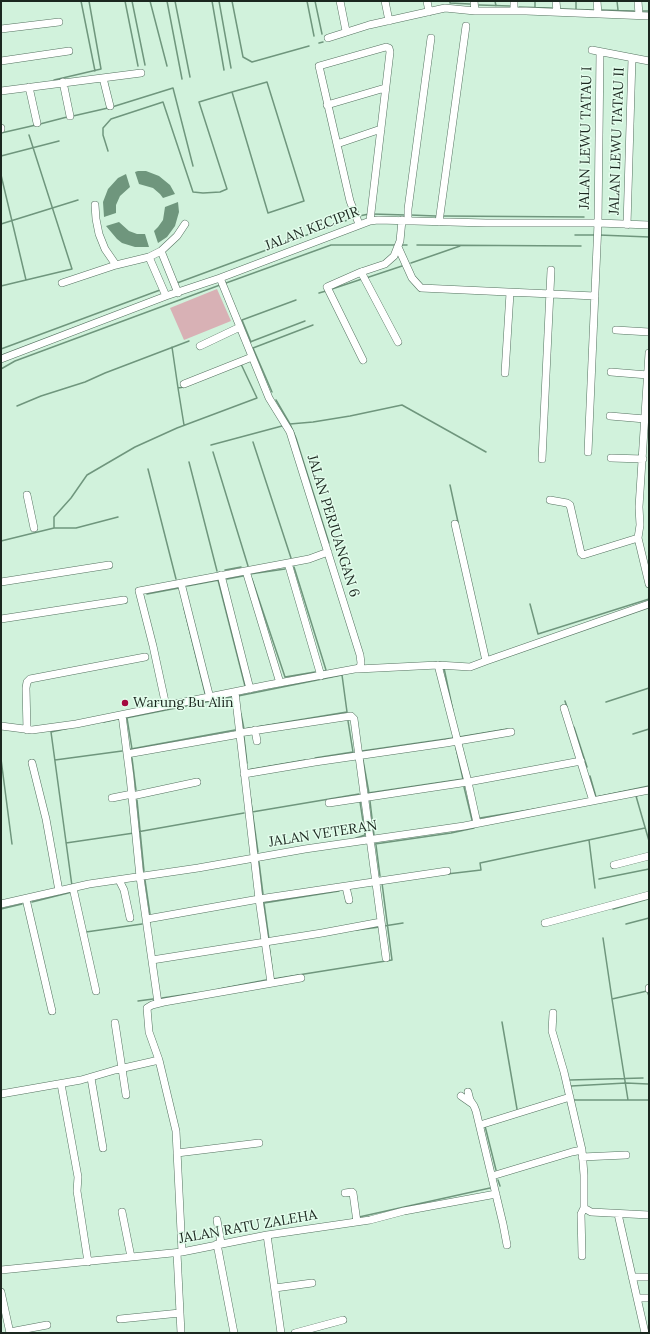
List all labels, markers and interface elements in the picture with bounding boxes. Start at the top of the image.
street label: JALAN LEWU TATAU I [576,66,596,210]
street label: JALAN LEWU TATAU II [606,67,628,215]
street label: JALAN KECIPIR [262,203,362,255]
street label: JALAN PERJUANGAN 6 [303,453,363,599]
place label: Warung Bu Alin [133,695,234,711]
marker: Warung Bu Alin [120,698,130,708]
street label: JALAN VETERAN [268,817,378,851]
street label: JALAN RATU ZALEHA [178,1207,318,1247]

